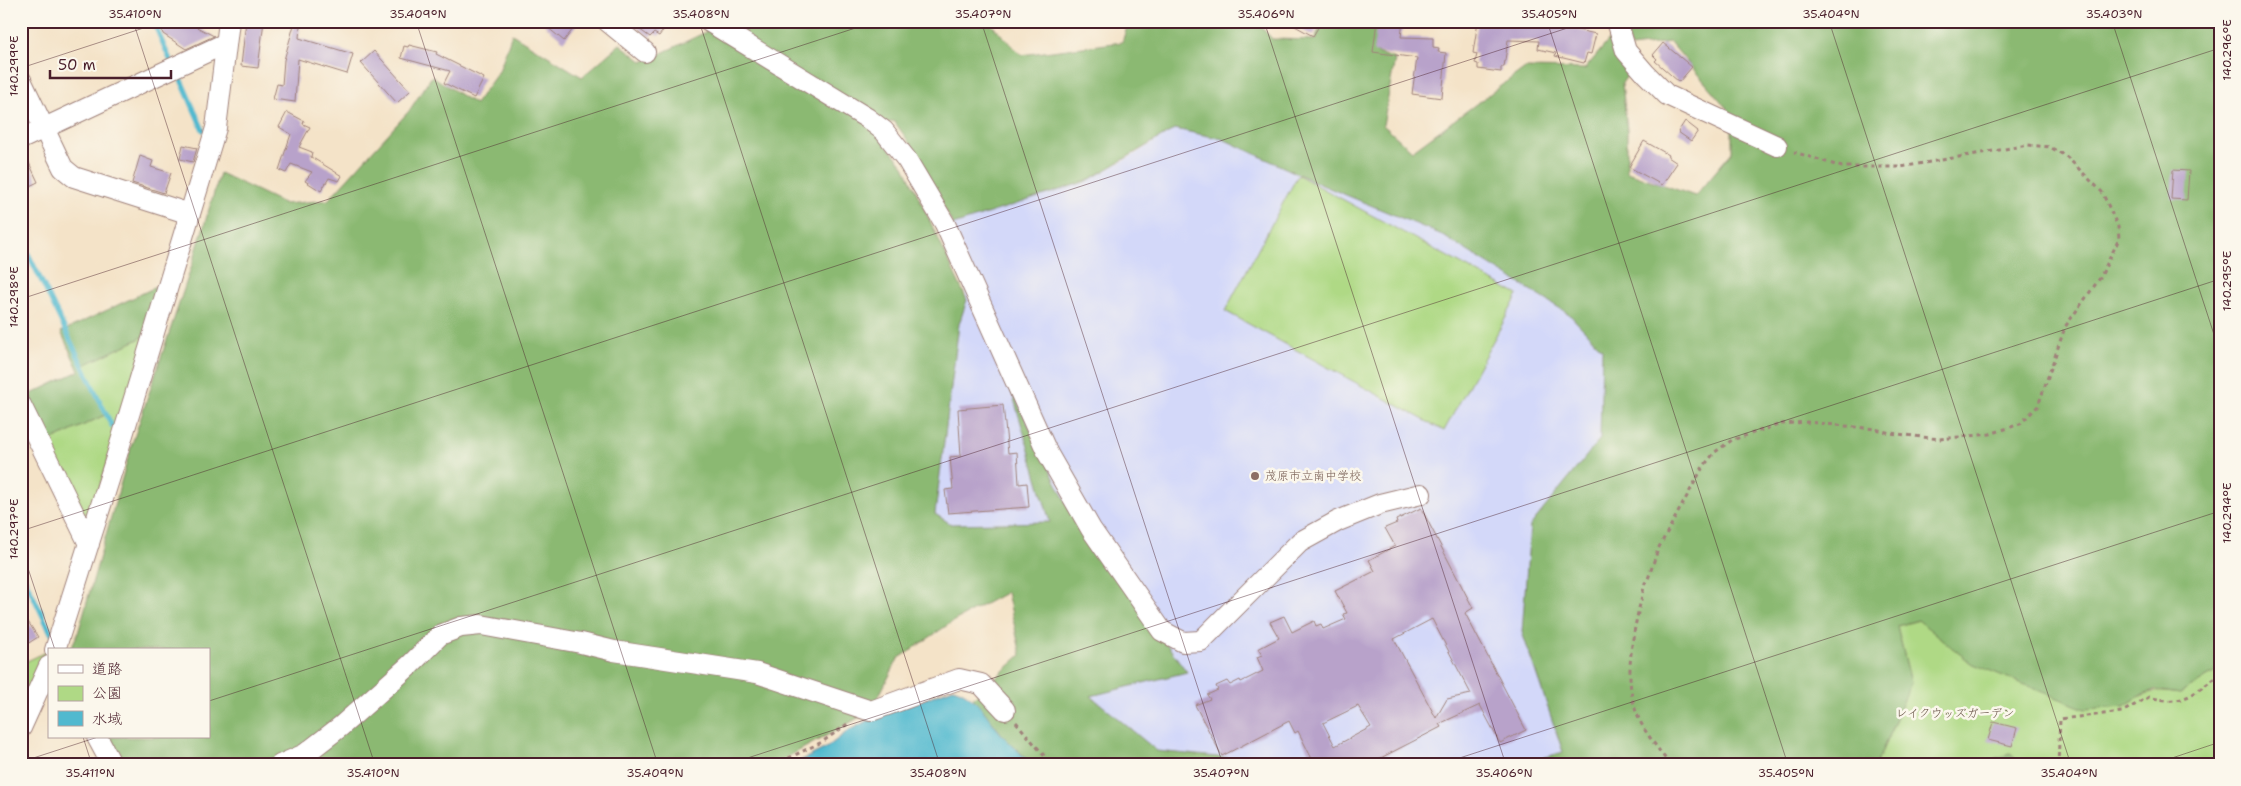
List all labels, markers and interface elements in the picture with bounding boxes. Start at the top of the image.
text: 35.410°N [108,6,162,22]
text: 35.409°N [389,6,447,22]
text: 35.408°N [672,6,730,22]
text: 35.407°N [954,6,1012,22]
text: 35.406°N [1237,6,1295,22]
text: 35.405°N [1521,6,1577,22]
text: 35.404°N [1802,6,1860,22]
text: 35.403°N [2085,6,2143,22]
text: 140.296°E [2219,19,2235,81]
text: 140.299°E [6,35,22,97]
scale bar [50,48,171,80]
text: 50 m [58,55,96,75]
text: 140.295°E [2219,251,2235,311]
text: 140.298°E [6,266,22,328]
place label: 茂原市立南中学校 [1265,468,1361,484]
marker: 茂原市立南中学校 [1249,470,1261,482]
text: 140.294°E [2219,482,2235,544]
text: 140.297°E [6,499,22,559]
legend [48,648,210,738]
text: 道路 [92,659,122,679]
text: 公園 [92,683,122,703]
park label: レイクウッズガーデン [1895,705,2015,721]
text: 水域 [92,709,122,729]
text: 35.411°N [65,765,115,781]
text: 35.410°N [346,765,400,781]
text: 35.409°N [626,765,684,781]
text: 35.408°N [909,765,967,781]
text: 35.407°N [1192,765,1250,781]
text: 35.406°N [1475,765,1533,781]
text: 35.405°N [1758,765,1814,781]
text: 35.404°N [2040,765,2098,781]

